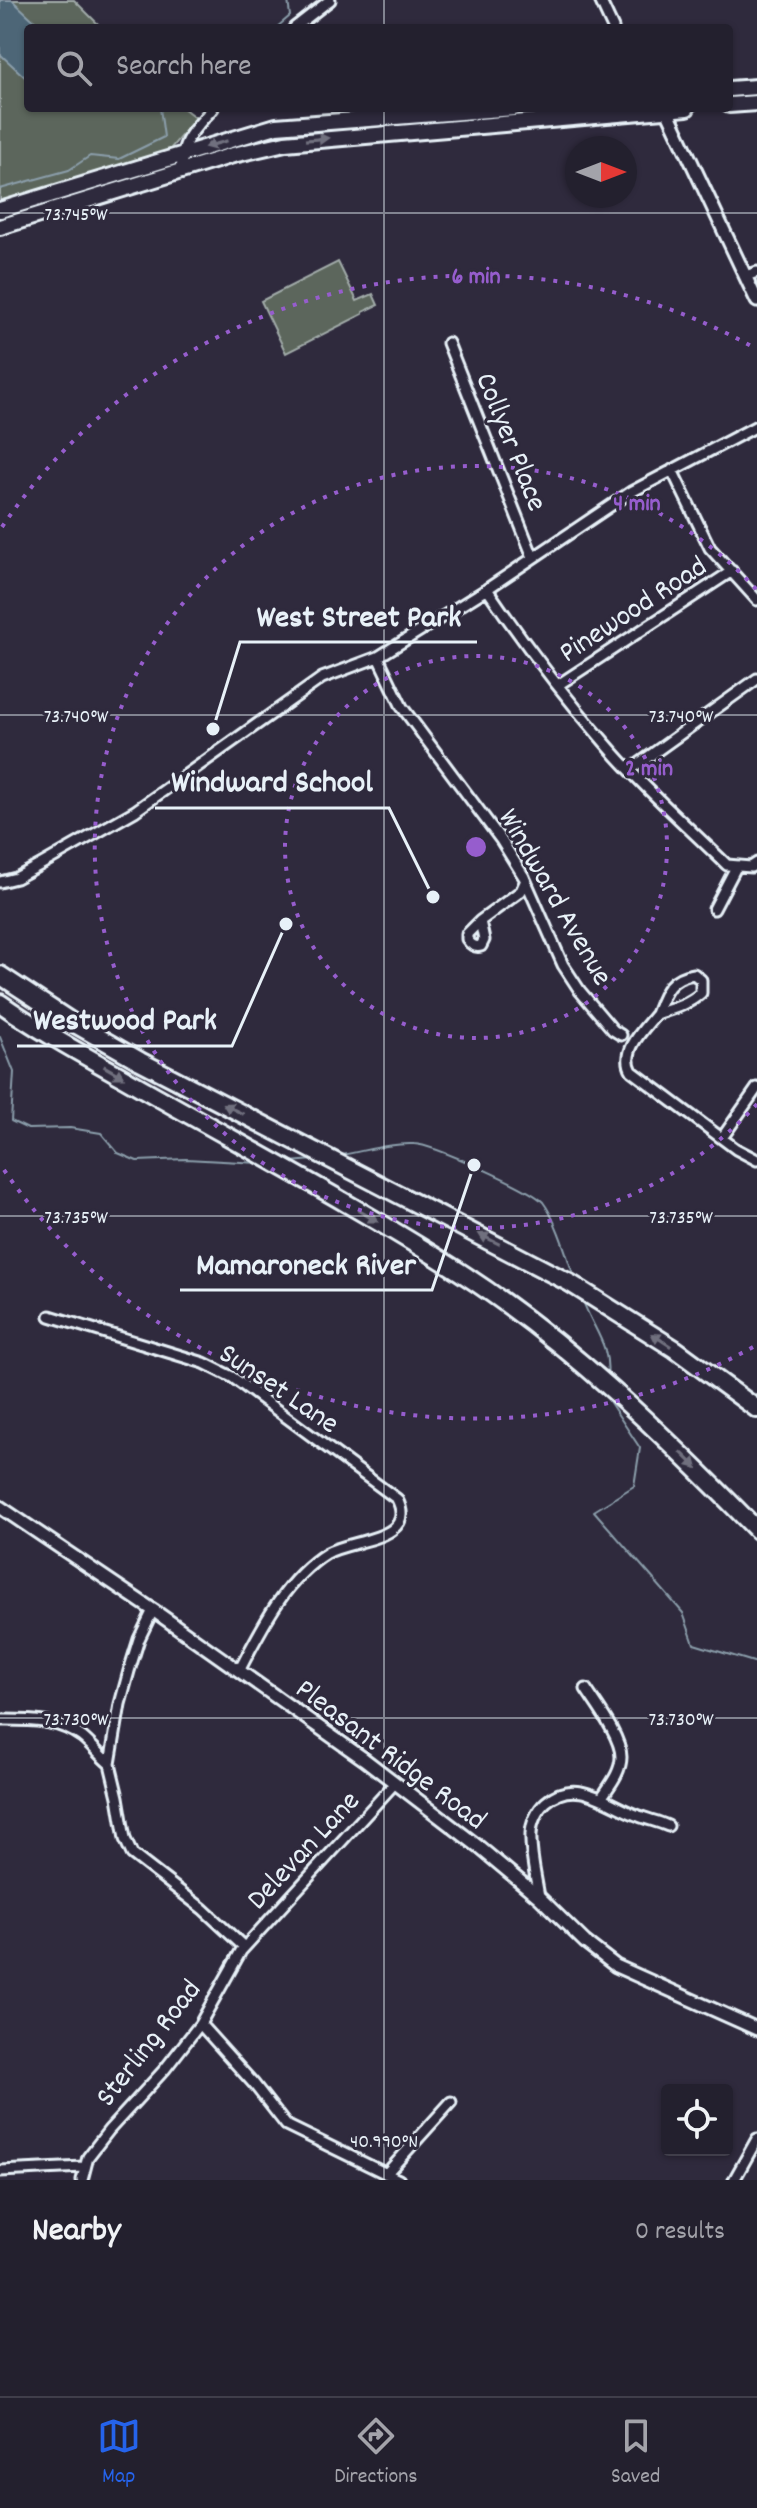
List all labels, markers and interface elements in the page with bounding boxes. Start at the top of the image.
search box [24,24,733,112]
icon: search [52,46,96,90]
text: Search here [116,47,252,90]
one-way arrow [305,133,330,146]
north arrow [565,136,637,208]
one-way arrow [204,138,228,151]
text: 73.745°W [45,202,108,230]
text: 6 min [451,261,501,295]
street label: Collyer Place [462,367,556,518]
text: 4 min [613,488,661,522]
street label: Pinewood Road [552,548,717,676]
callout: West Street Park [240,586,477,642]
text: West Street Park [257,597,461,643]
text: 73.740°W [44,704,109,732]
text: 73.740°W [649,704,714,732]
callout: Windward School [155,752,389,808]
text: 2 min [625,753,673,787]
text: Windward School [171,762,373,808]
street label: Windward Avenue [485,802,621,995]
centre of rings [462,833,490,861]
callout: Westwood Park [17,990,232,1046]
text: Westwood Park [33,1000,217,1046]
one-way arrow [103,1065,126,1079]
one-way arrow [221,1102,244,1116]
text: 73.735°W [44,1205,108,1233]
text: 73.735°W [649,1205,713,1233]
one-way arrow [357,1209,379,1223]
one-way arrow [477,1233,500,1246]
callout: Mamaroneck River [180,1234,432,1290]
text: Mamaroneck River [196,1245,417,1291]
one-way arrow [650,1333,672,1348]
street label: Sunset Lane [209,1335,346,1447]
one-way arrow [679,1450,697,1469]
street label: Pleasant Ridge Road [285,1670,494,1843]
text: 73.730°W [43,1707,109,1735]
text: 73.730°W [648,1707,714,1735]
street label: Delevan Lane [239,1783,372,1921]
street label: Sterling Road [87,1972,214,2118]
map controls [661,2084,733,2156]
button: locate [661,2084,733,2156]
text: 40.990°N [350,2129,418,2157]
text: Nearby [32,2208,121,2257]
text: 0 results [635,2214,725,2251]
tab: Map [97,2414,141,2493]
tab: Directions [334,2414,418,2493]
tab: Saved [611,2414,660,2493]

